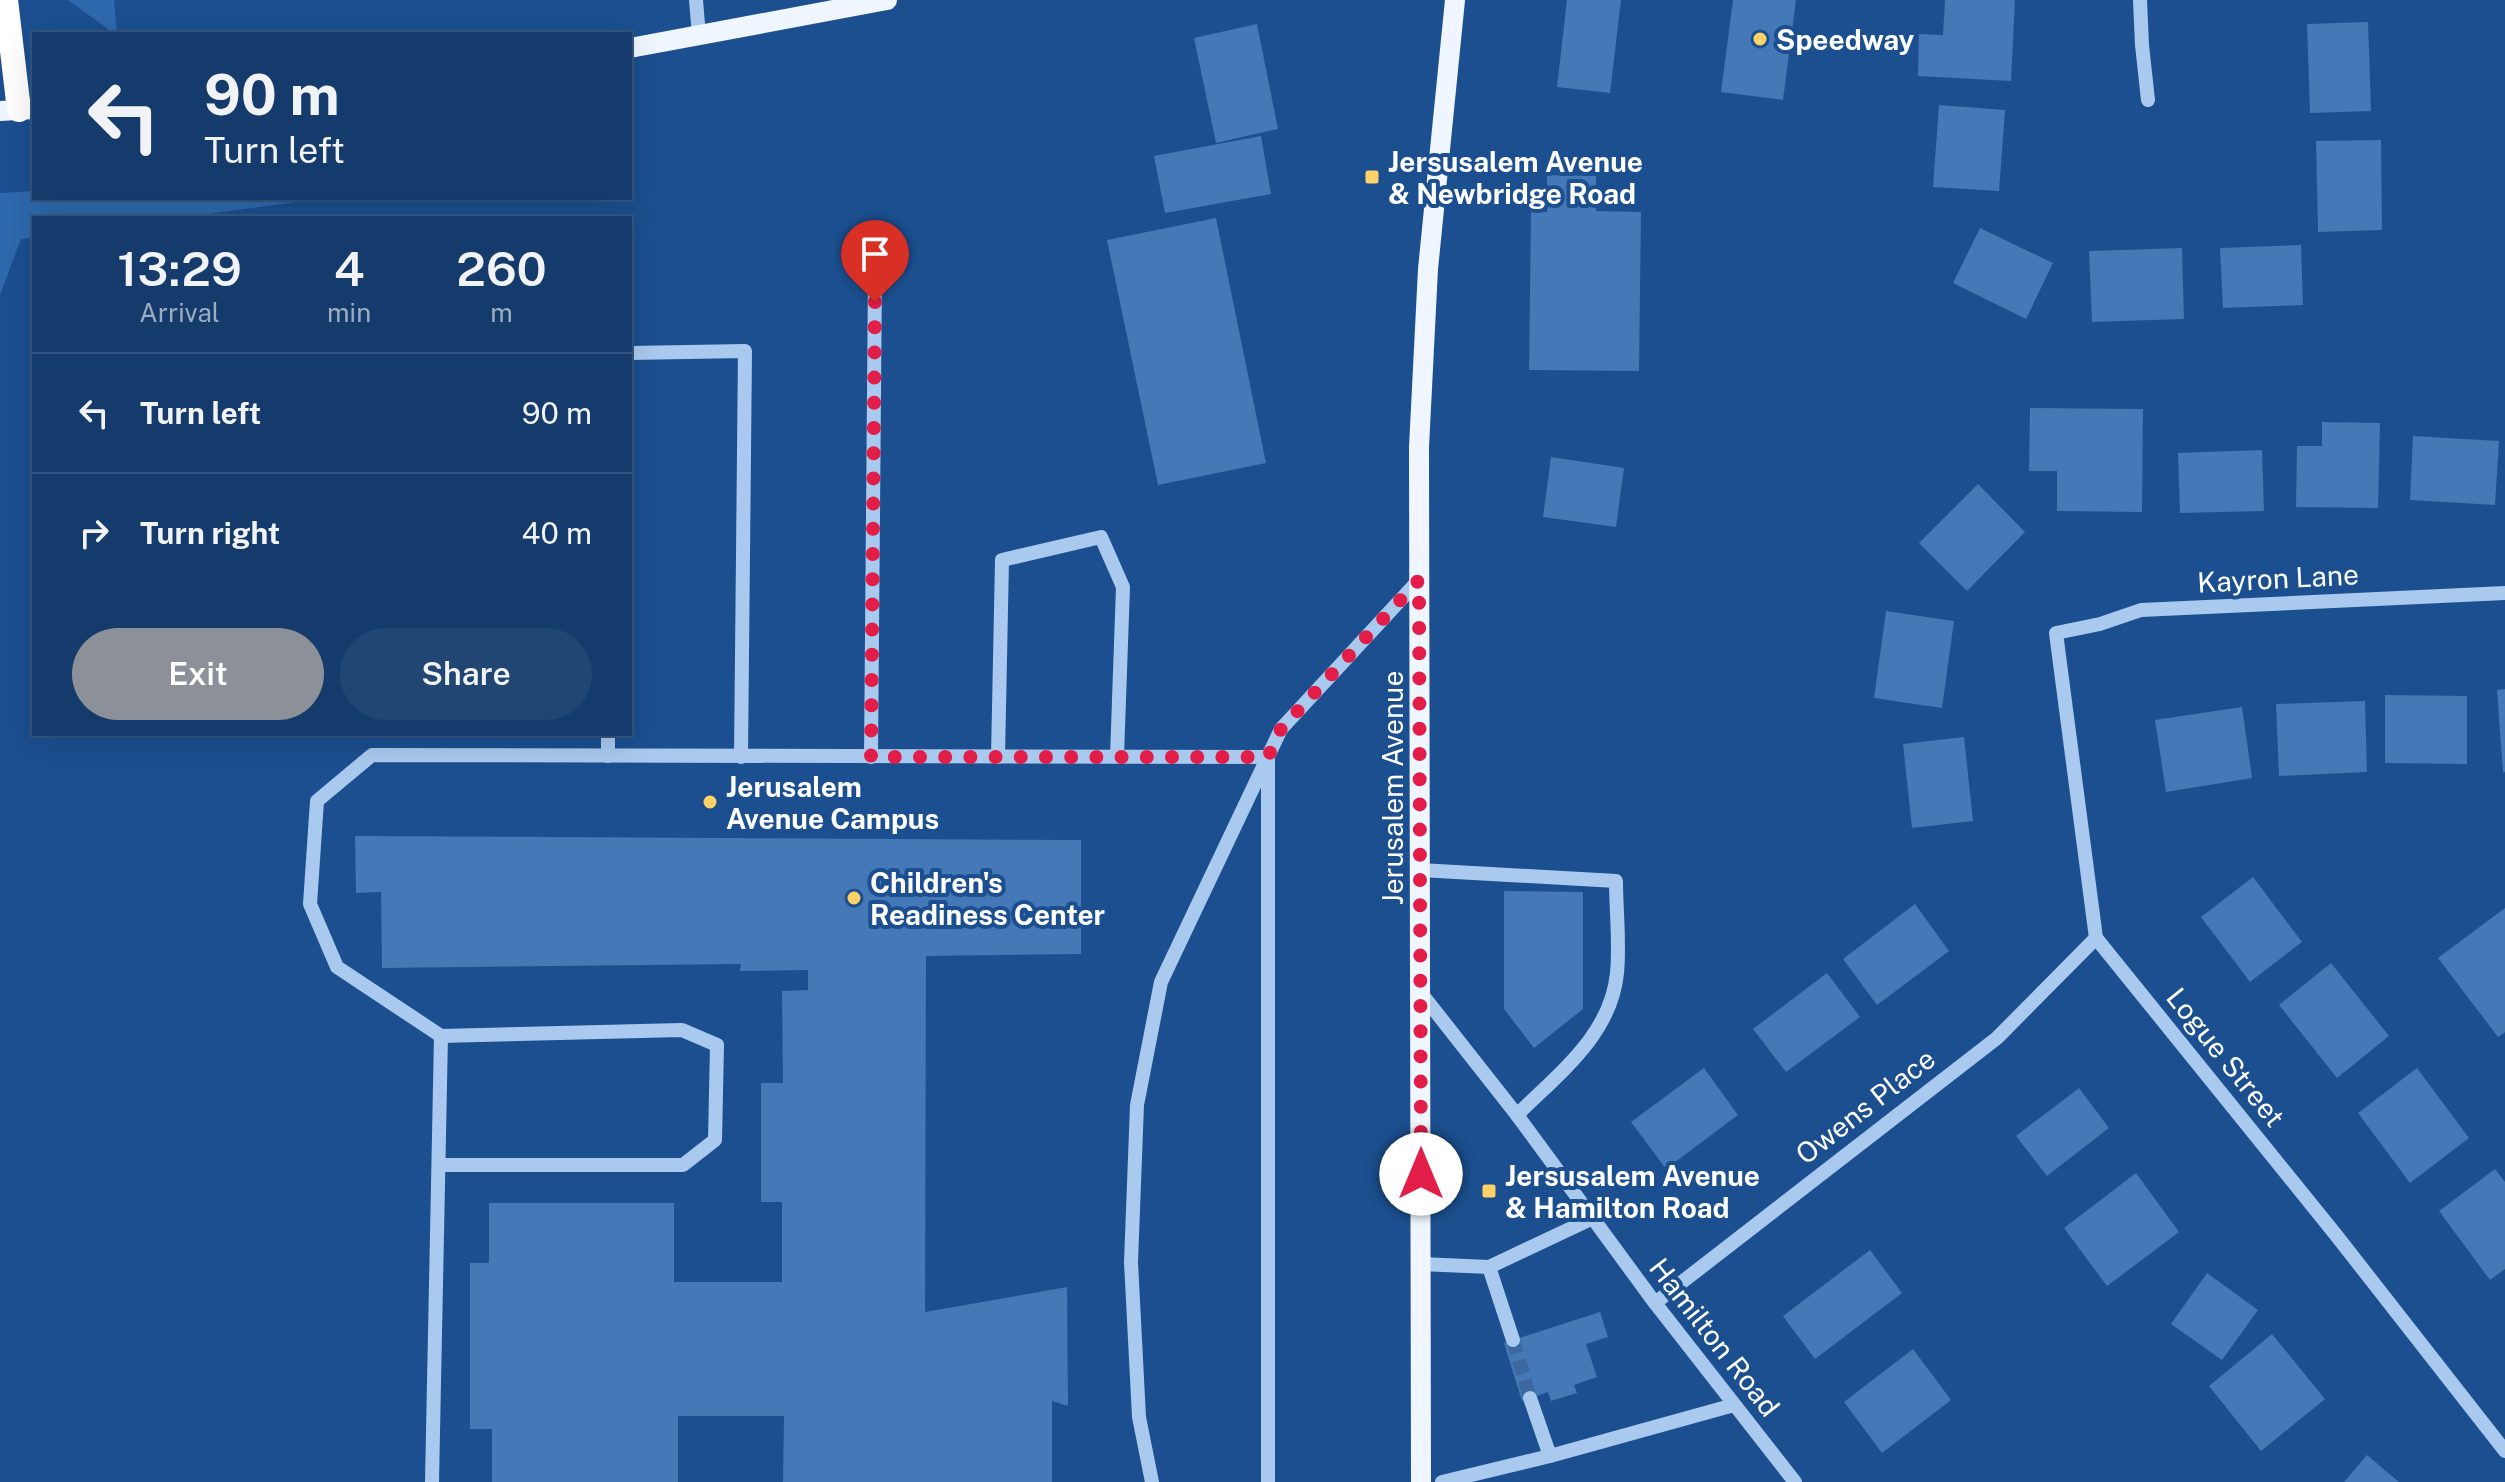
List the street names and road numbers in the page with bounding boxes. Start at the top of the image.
street label: Kayron Lane [2196,557,2360,599]
street label: Jerusalem Avenue [1376,671,1409,905]
street label: Logue Street [2160,981,2292,1133]
street label: Owens Place [1789,1041,1941,1171]
street label: Hamilton Road [1643,1252,1787,1422]

